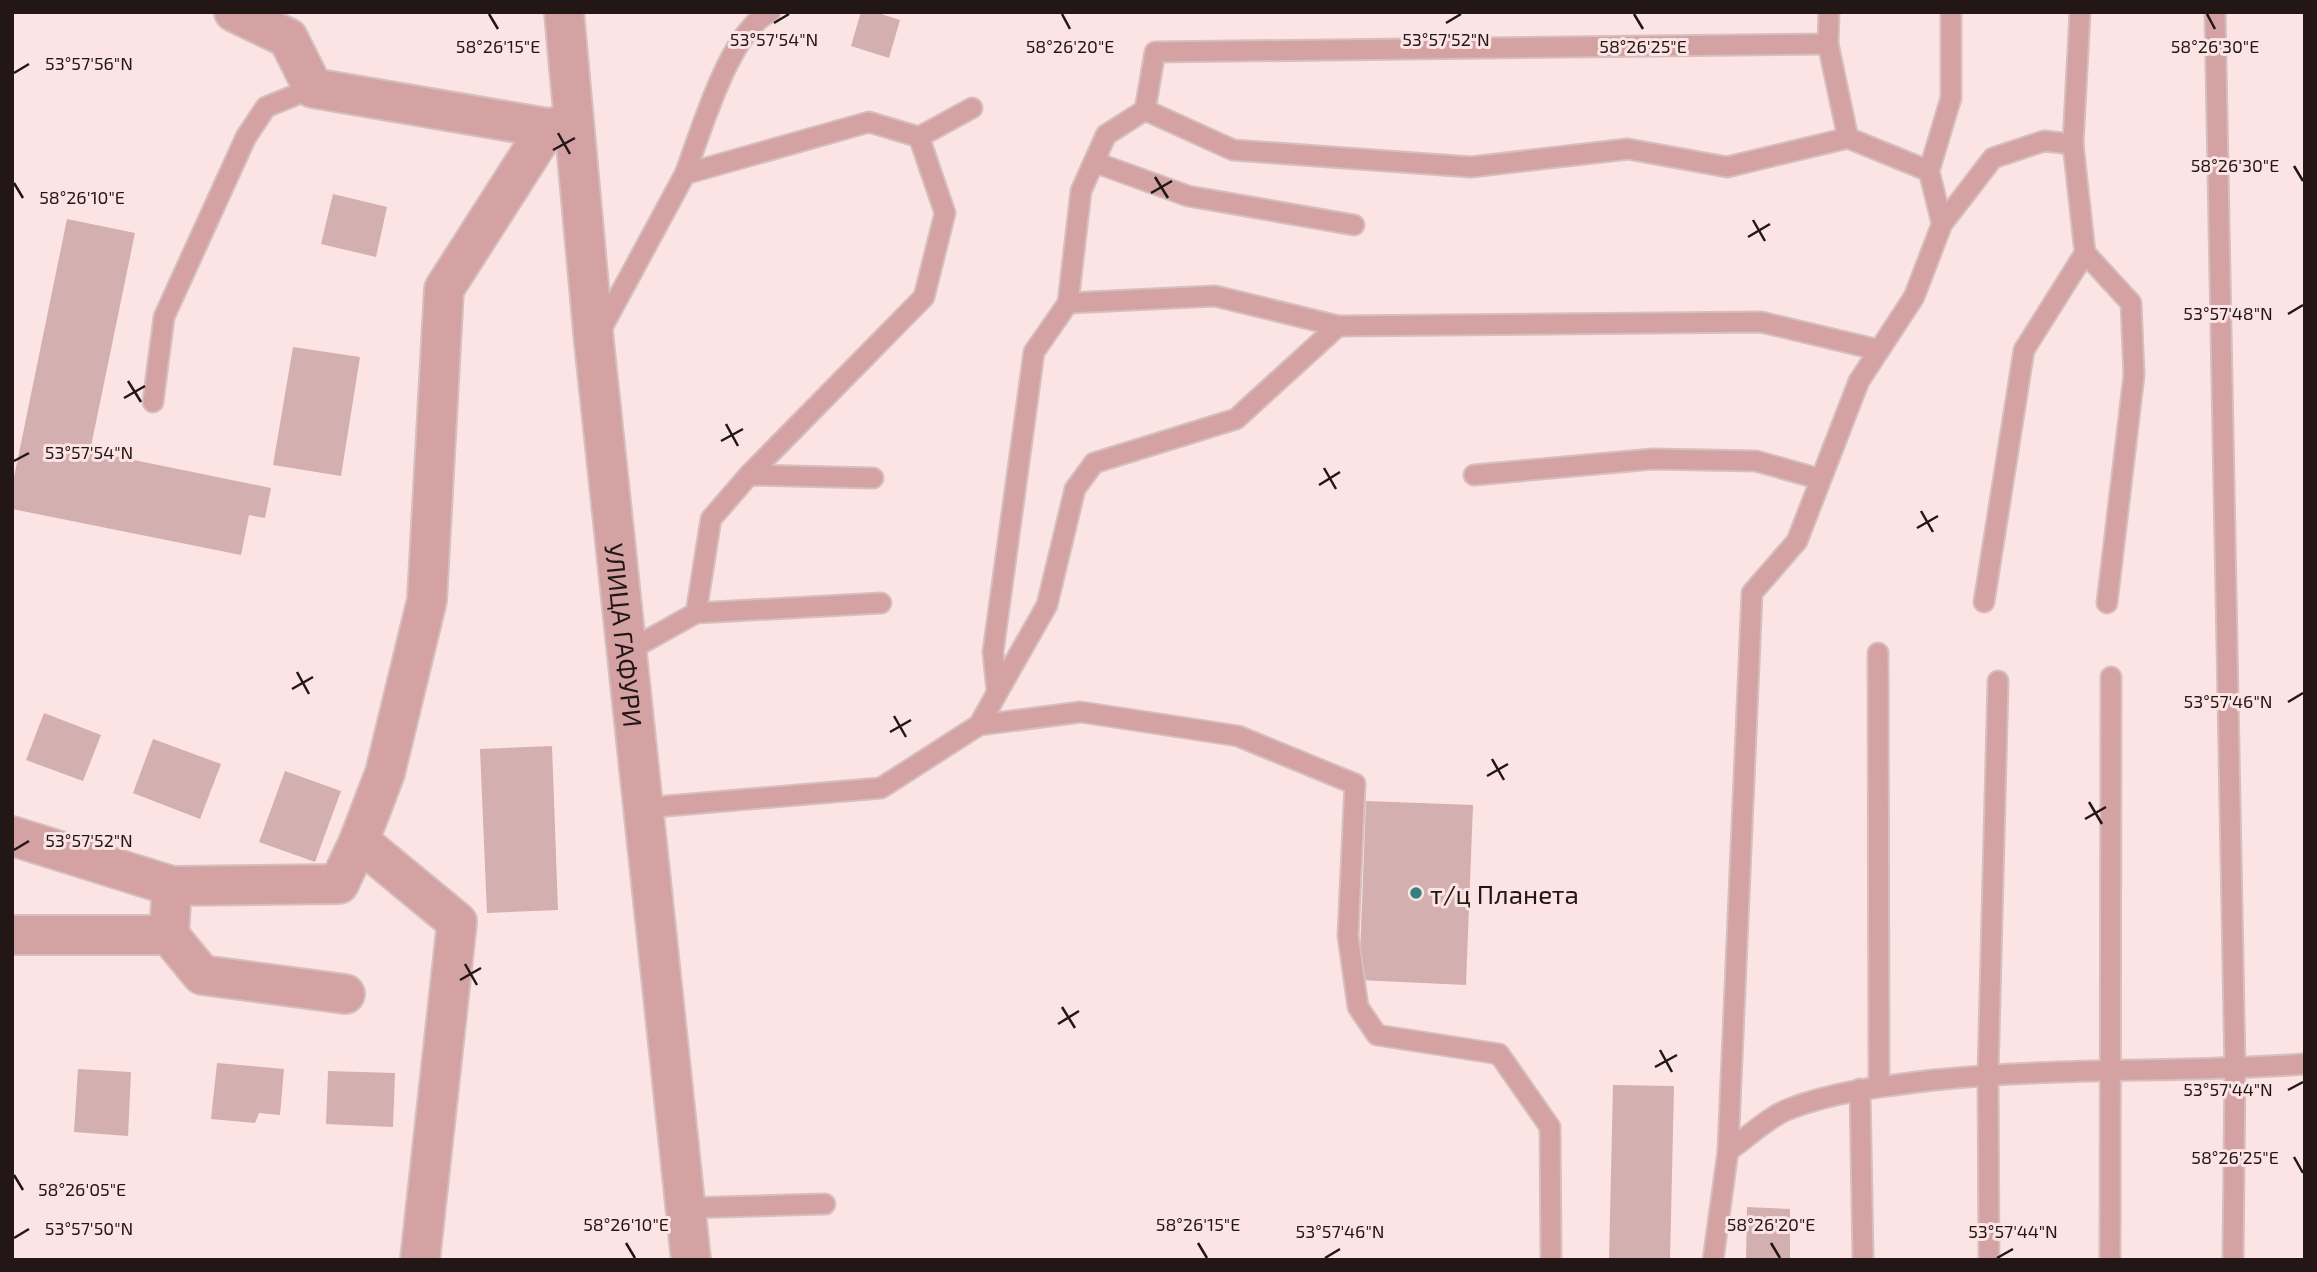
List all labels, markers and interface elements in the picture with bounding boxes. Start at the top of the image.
text: 53°57'54"N [730,28,818,50]
text: 53°57'52"N [1402,28,1490,50]
text: 58°26'15"E [456,35,540,57]
text: 58°26'20"E [1026,35,1114,57]
text: 58°26'25"E [1599,35,1687,57]
text: 58°26'30"E [2171,35,2259,57]
text: 53°57'56"N [45,52,133,74]
text: 58°26'30"E [2191,154,2279,176]
text: 58°26'10"E [39,186,125,208]
text: 53°57'48"N [2183,302,2273,324]
text: 53°57'54"N [45,441,133,463]
street label: УЛИЦА ГАФУРИ [600,541,650,729]
text: 53°57'46"N [2184,690,2272,712]
text: 53°57'52"N [45,829,133,851]
place label: т/ц Планета [1430,878,1579,909]
marker: т/ц Планета [1408,885,1424,901]
text: 53°57'44"N [2183,1078,2273,1100]
text: 58°26'25"E [2191,1146,2279,1168]
text: 58°26'05"E [38,1178,126,1200]
text: 58°26'10"E [583,1213,669,1235]
text: 58°26'15"E [1156,1213,1240,1235]
text: 58°26'20"E [1727,1213,1815,1235]
text: 53°57'50"N [45,1217,133,1239]
text: 53°57'46"N [1296,1220,1384,1242]
text: 53°57'44"N [1968,1220,2058,1242]

